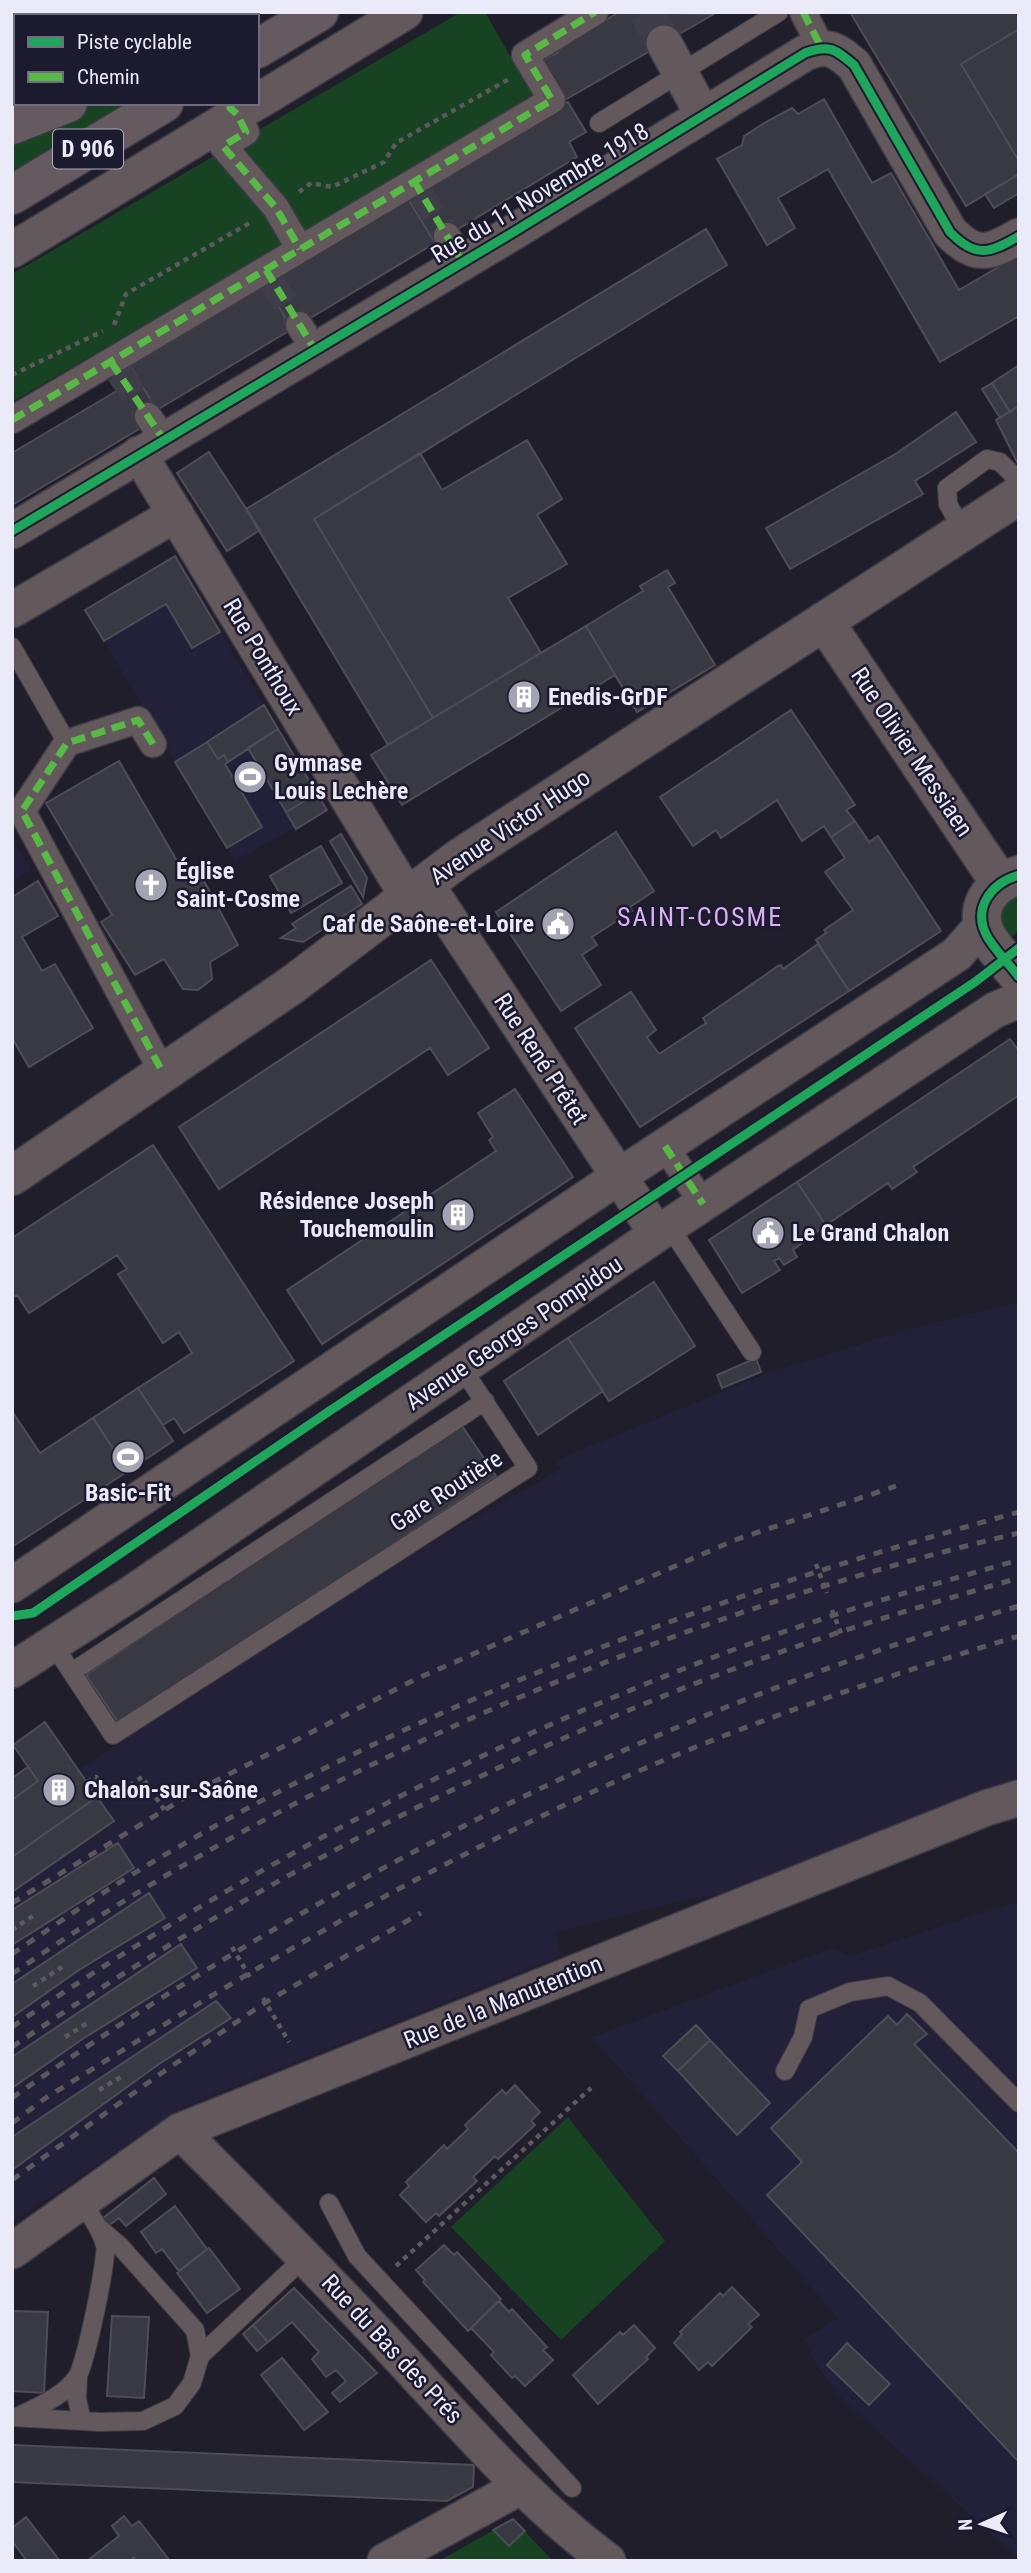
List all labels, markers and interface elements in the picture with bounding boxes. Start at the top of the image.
legend [14,14,259,105]
text: Piste cyclable [77,30,192,54]
text: Chemin [77,65,140,89]
street label: Rue du 11 Novembre 1918 [426,117,654,269]
road number: D 906 [53,130,123,168]
street label: Rue Ponthoux [217,594,309,720]
street label: Rue Olivier Messiaen [845,662,979,842]
building icon: Enedis-GrDF [505,678,543,716]
place label: Enedis-GrDF [548,683,668,711]
place label: Gymnase Louis Lechère [274,749,408,805]
sports icon: Gymnase Louis Lechère [231,758,269,796]
street label: Avenue Victor Hugo [425,763,595,891]
place label: Église Saint-Cosme [176,857,300,913]
church icon: Église Saint-Cosme [132,866,170,904]
district label: SAINT-COSME [617,902,783,932]
public building icon: Caf de Saône-et-Loire [539,905,577,943]
place label: Caf de Saône-et-Loire [322,910,534,938]
street label: Rue René Prêtet [488,988,594,1130]
place label: Résidence Joseph Touchemoulin [259,1187,434,1243]
building icon: Résidence Joseph Touchemoulin [439,1196,477,1234]
public building icon: Le Grand Chalon [749,1214,787,1252]
place label: Le Grand Chalon [792,1219,949,1247]
street label: Avenue Georges Pompidou [401,1250,627,1416]
sports icon: Basic-Fit [109,1438,147,1476]
street label: Gare Routière [385,1444,507,1538]
place label: Basic-Fit [85,1479,171,1507]
building icon: Chalon-sur-Saône [40,1771,78,1809]
place label: Chalon-sur-Saône [84,1776,258,1804]
street label: Rue de la Manutention [400,1949,606,2055]
street label: Rue du Bas des Prés [316,2269,468,2429]
north arrow [947,2489,1017,2559]
text: N [954,2518,977,2531]

